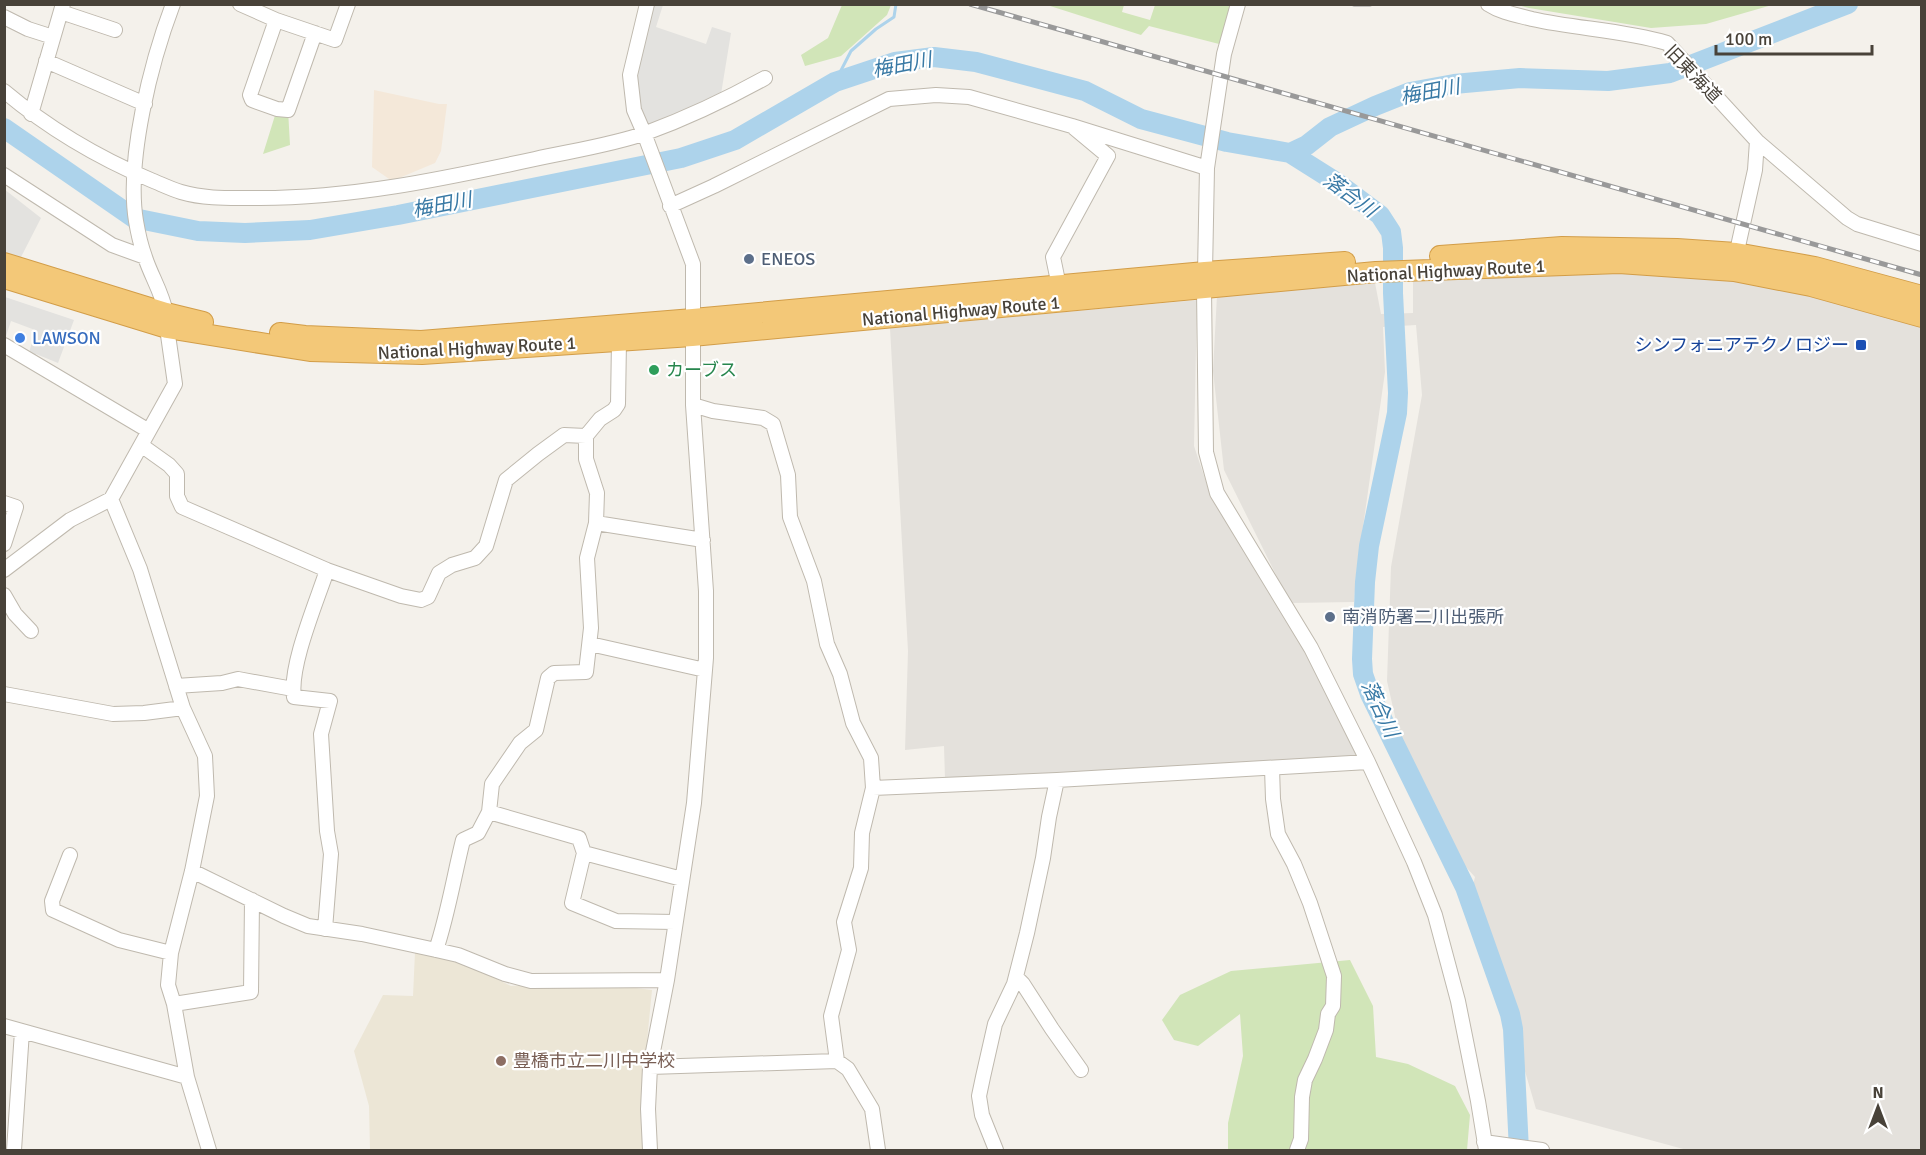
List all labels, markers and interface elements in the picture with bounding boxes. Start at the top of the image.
scale bar [1716,18,1872,56]
text: 100 m [1725,28,1772,50]
street label: 旧東海道 [1660,40,1726,108]
water label: 梅田川 [870,47,936,83]
water label: 梅田川 [1398,74,1464,110]
water label: 落合川 [1318,167,1383,224]
water label: 梅田川 [410,187,476,223]
place label: ENEOS [761,248,815,270]
marker: ENEOS [742,252,756,266]
street label: National Highway Route 1 [1346,255,1546,287]
street label: National Highway Route 1 [861,291,1061,331]
place label: LAWSON [32,327,101,349]
marker: LAWSON [13,331,27,345]
street label: National Highway Route 1 [377,332,577,364]
place label: シンフォニアテクノロジー [1635,334,1849,356]
marker: シンフォニアテクノロジー [1854,338,1868,352]
place label: カーブス [666,359,737,381]
marker: カーブス [647,363,661,377]
place label: 南消防署二川出張所 [1342,606,1504,628]
marker: 南消防署二川出張所 [1323,610,1337,624]
water label: 落合川 [1356,677,1405,743]
place label: 豊橋市立二川中学校 [513,1050,675,1072]
marker: 豊橋市立二川中学校 [494,1054,508,1068]
north arrow [1848,1077,1908,1137]
text: N [1872,1083,1884,1103]

